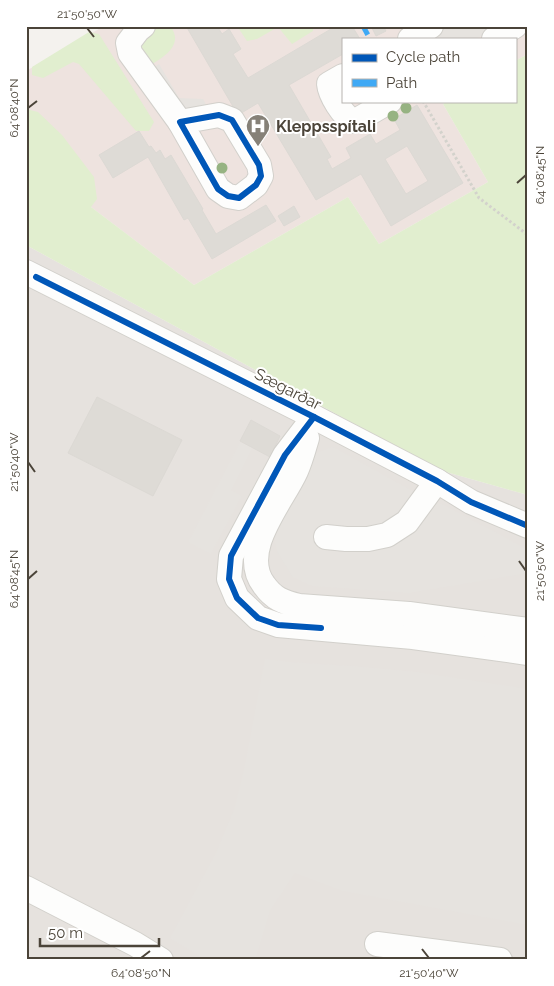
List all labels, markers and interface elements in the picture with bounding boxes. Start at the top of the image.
text: 21°50'50"W [57,7,117,21]
legend [342,38,516,102]
text: Cycle path [386,48,460,66]
text: Path [386,74,417,92]
text: 64°08'40"N [7,78,21,138]
hospital icon: Kleppsspítali [245,113,271,147]
place label: Kleppsspítali [276,117,376,136]
text: 64°08'45"N [533,146,547,204]
street label: Sægarðar [251,364,325,414]
text: 21°50'40"W [7,432,21,492]
text: 21°50'50"W [533,541,547,601]
text: 64°08'45"N [7,550,21,608]
scale bar [40,916,159,948]
text: 50 m [48,924,83,942]
text: 64°08'50"N [111,966,171,980]
text: 21°50'40"W [399,966,459,980]

